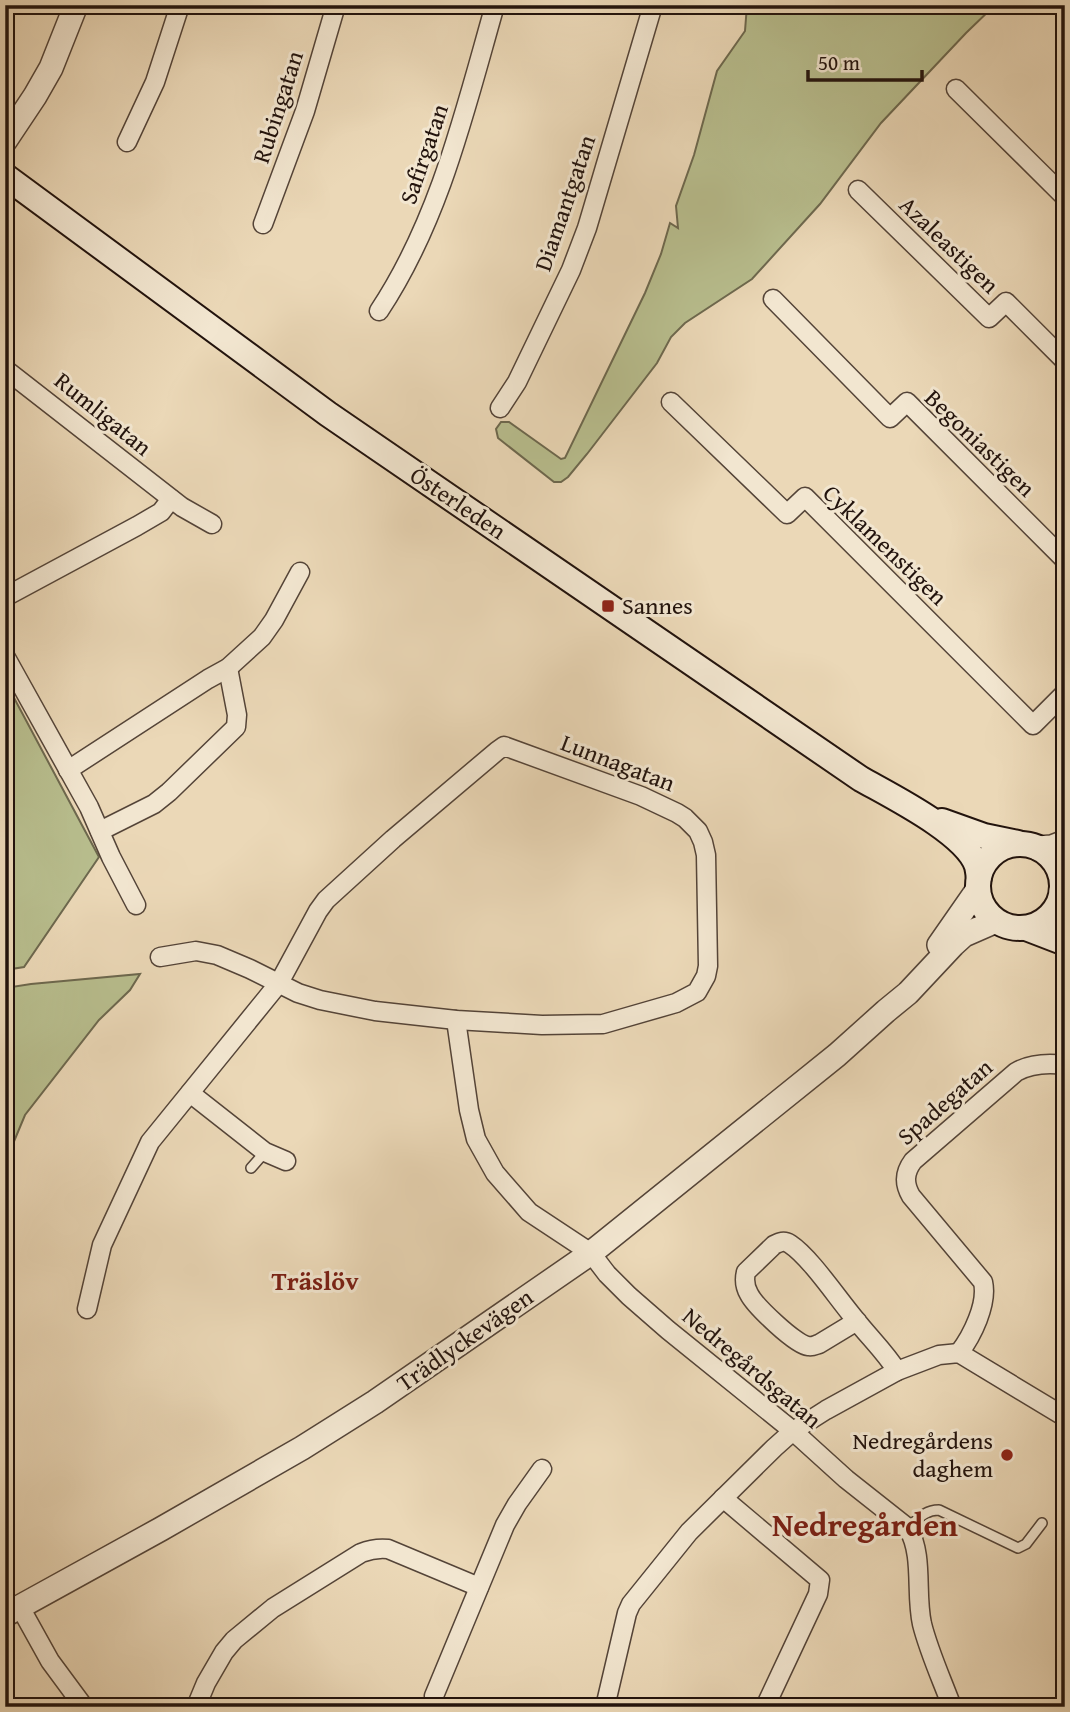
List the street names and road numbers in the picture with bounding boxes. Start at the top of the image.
street label: Rubingatan [243,46,312,167]
street label: Safirgatan [390,98,457,209]
street label: Diamantgatan [525,129,604,276]
street label: Azaleastigen [891,188,1008,302]
street label: Rumligatan [47,363,160,464]
street label: Begoniastigen [917,381,1044,505]
street label: Österleden [403,458,514,548]
street label: Cyklamenstigen [815,476,956,614]
street label: Lunnagatan [556,725,681,800]
street label: Spadegatan [889,1050,1001,1153]
street label: Trädlyckevägen [389,1279,540,1400]
street label: Nedregårdsgatan [675,1299,830,1437]

